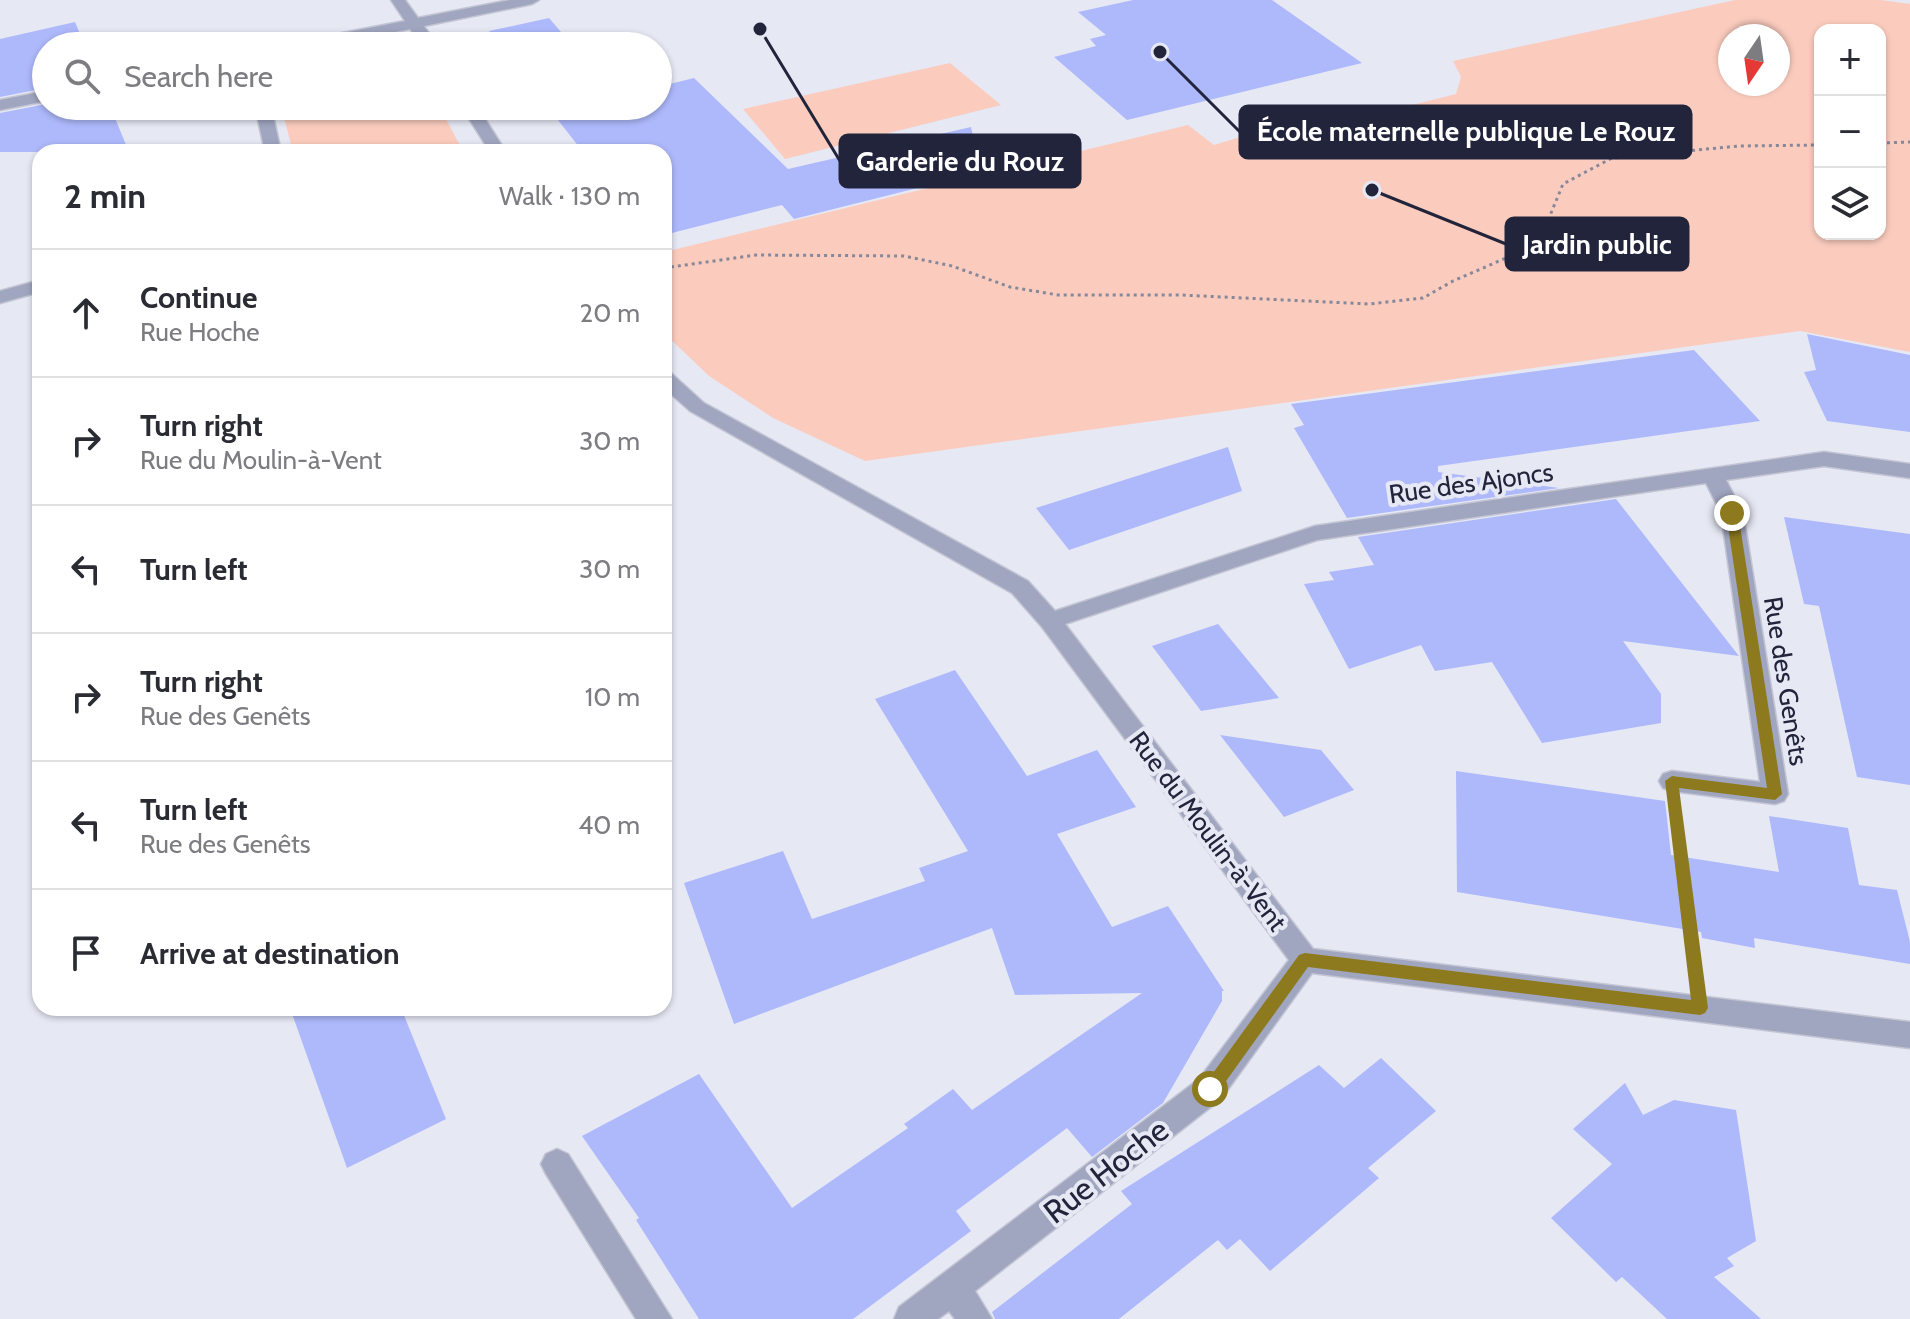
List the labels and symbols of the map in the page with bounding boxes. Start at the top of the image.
north arrow [1718,24,1790,96]
callout: École maternelle publique Le Rouz [1240,106,1691,158]
text: École maternelle publique Le Rouz [1257,114,1675,148]
callout: Garderie du Rouz [840,135,1080,187]
text: Garderie du Rouz [856,144,1064,178]
callout: Jardin public [1506,218,1688,270]
text: Jardin public [1521,227,1672,261]
street label: Rue des Ajoncs [1387,456,1555,510]
route end [1714,495,1750,531]
street label: Rue des Genêts [1757,594,1815,768]
street label: Rue du Moulin-à-Vent [1122,725,1294,937]
route start [1192,1071,1228,1107]
street label: Rue Hoche [1036,1110,1176,1231]

